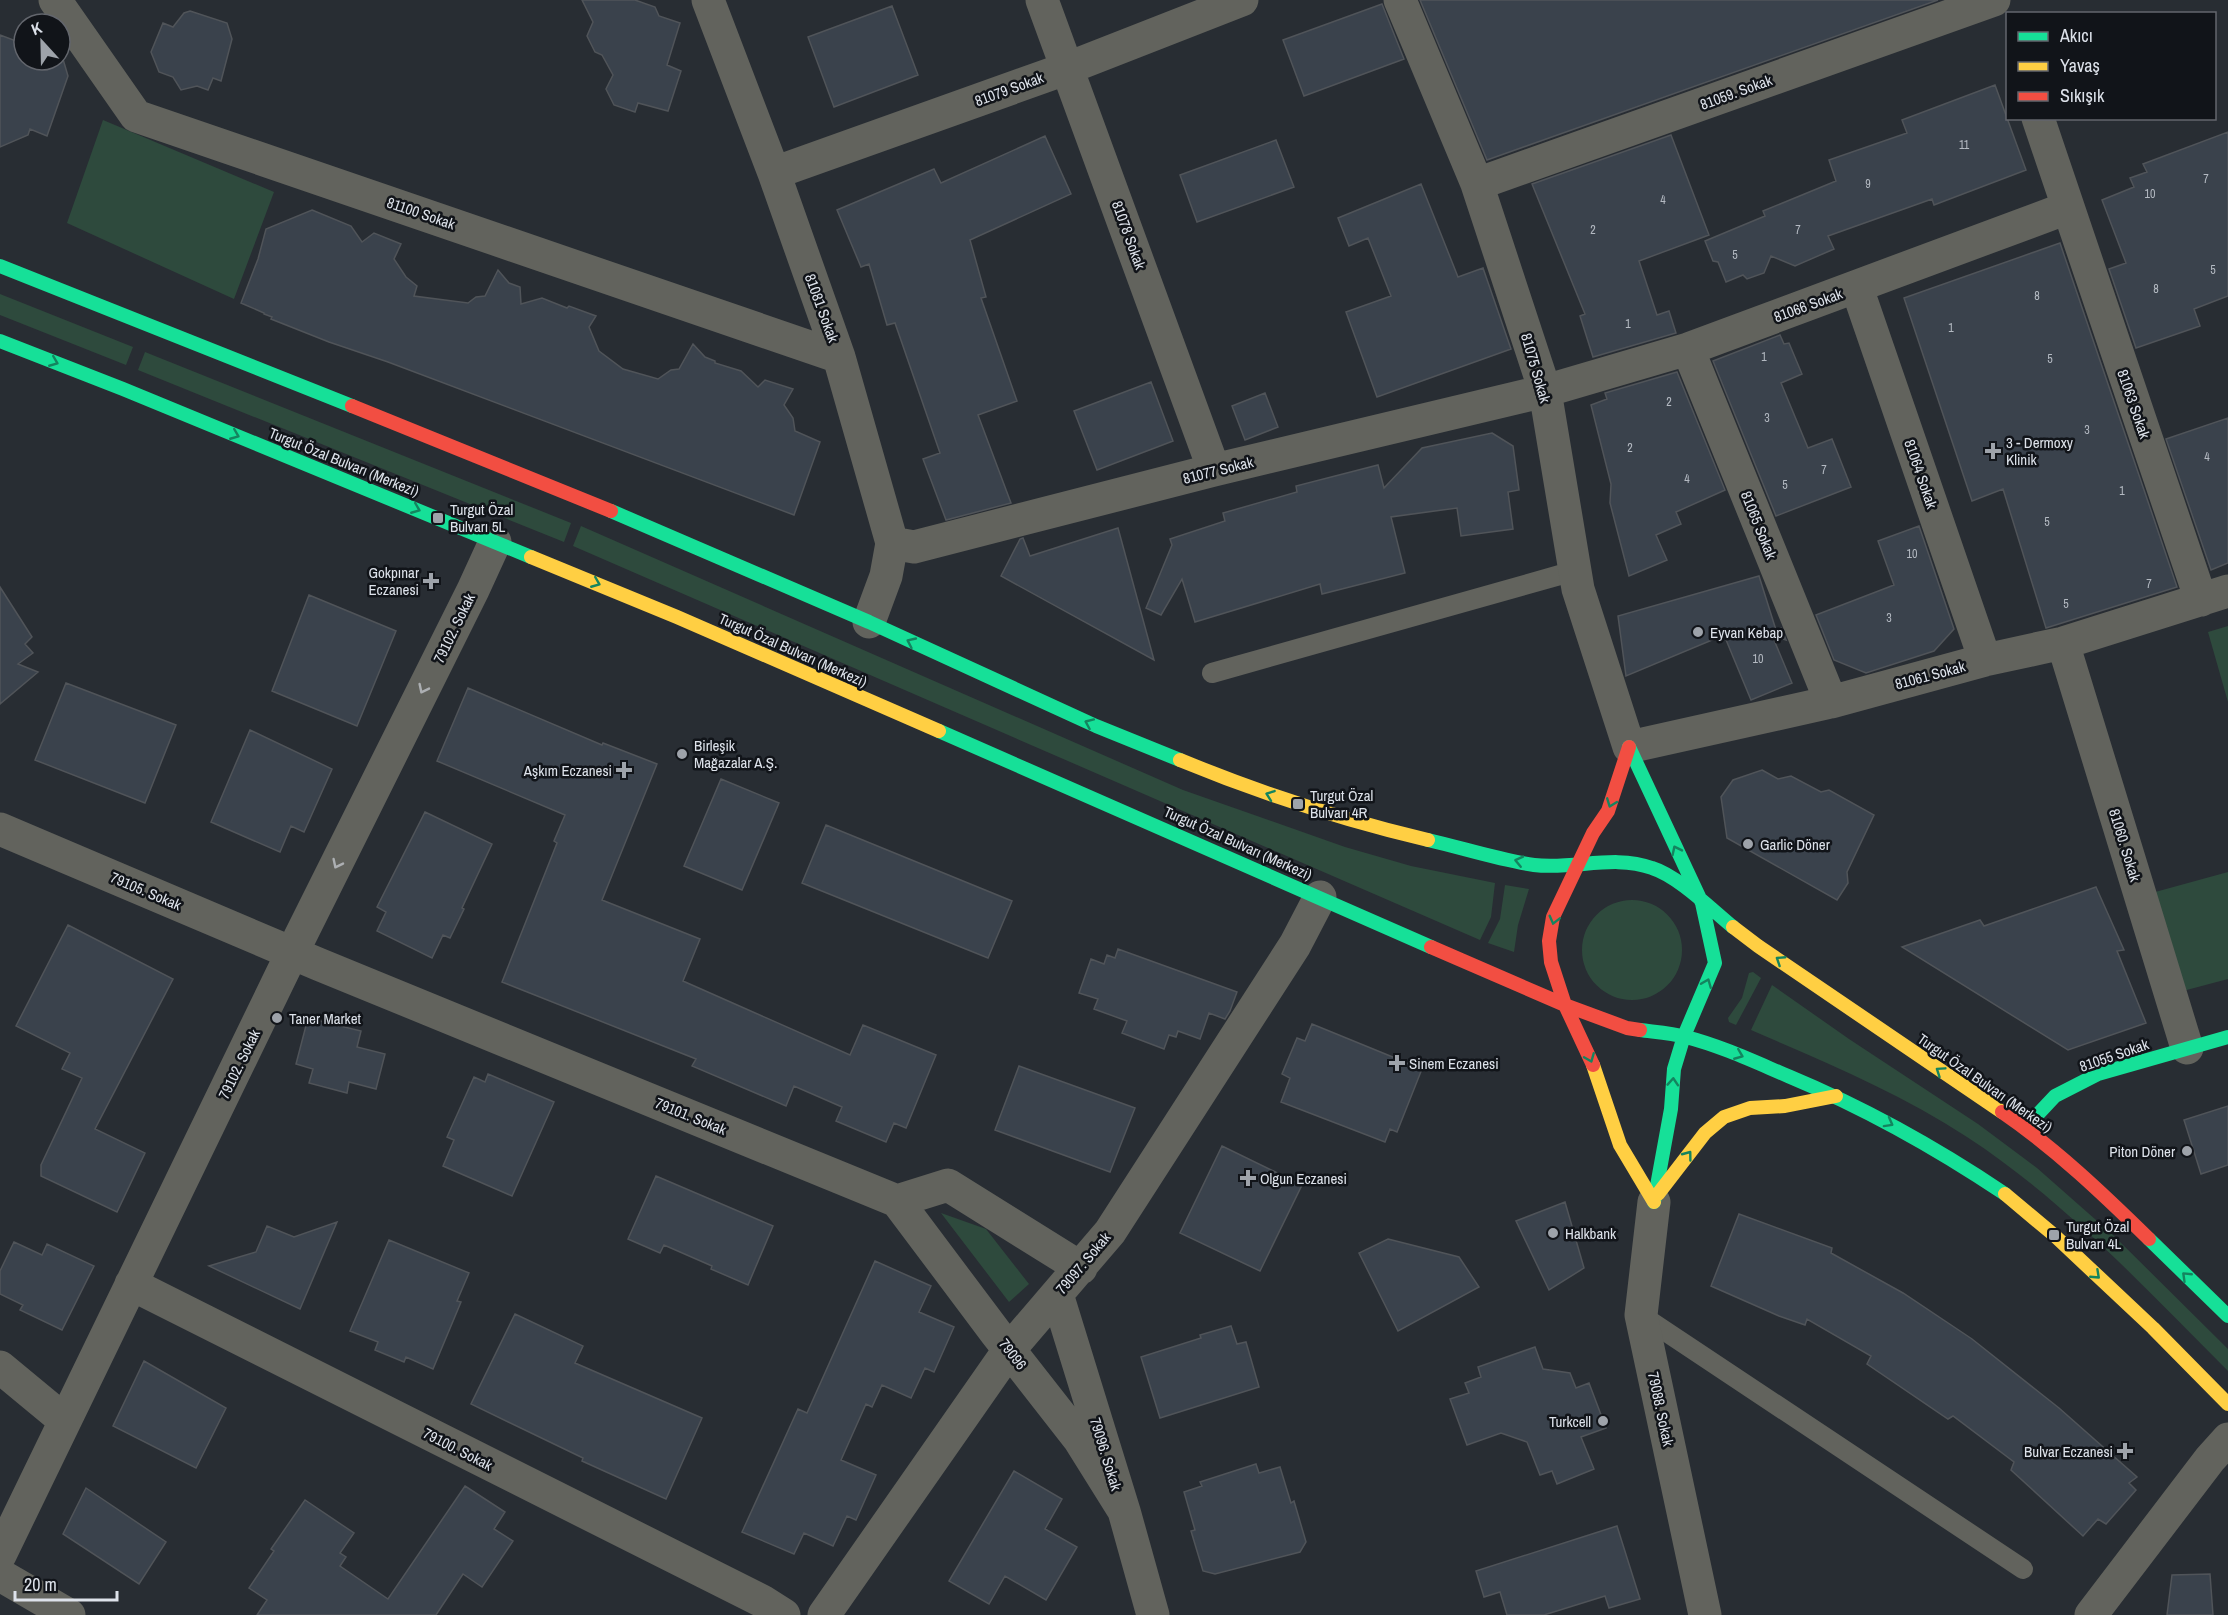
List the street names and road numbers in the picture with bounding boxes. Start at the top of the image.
street label: 81079 Sokak [972,67,1047,111]
street label: 81059. Sokak [1697,69,1776,115]
street label: 81100 Sokak [384,192,459,235]
street label: 81078 Sokak [1107,198,1151,273]
street label: 81081 Sokak [800,271,844,346]
street label: 81066 Sokak [1771,283,1846,327]
street label: 81075 Sokak [1516,331,1556,406]
street label: 81063 Sokak [2112,367,2156,442]
street label: Turgut Özal Bulvarı (Merkezi) [266,422,422,502]
street label: 81064 Sokak [1899,437,1943,512]
street label: 81077 Sokak [1181,451,1256,489]
street label: 81065 Sokak [1736,488,1783,563]
street label: 79102. Sokak [428,589,480,666]
street label: Turgut Özal Bulvarı (Merkezi) [716,608,870,692]
street label: 81061 Sokak [1893,655,1968,694]
street label: Turgut Özal Bulvarı (Merkezi) [1161,801,1315,885]
street label: 81060. Sokak [2104,806,2146,885]
street label: 79105. Sokak [107,867,186,916]
street label: 79102. Sokak [213,1025,265,1102]
street label: Turgut Özal Bulvarı (Merkezi) [1913,1028,2057,1138]
street label: 81055 Sokak [2077,1033,2152,1077]
street label: 79101. Sokak [652,1092,731,1140]
street label: 79097. Sokak [1051,1227,1116,1299]
street label: 79096 [994,1334,1032,1374]
street label: 79088. Sokak [1643,1370,1679,1449]
street label: 79096. Sokak [1085,1415,1127,1494]
street label: 79100. Sokak [420,1423,497,1476]

